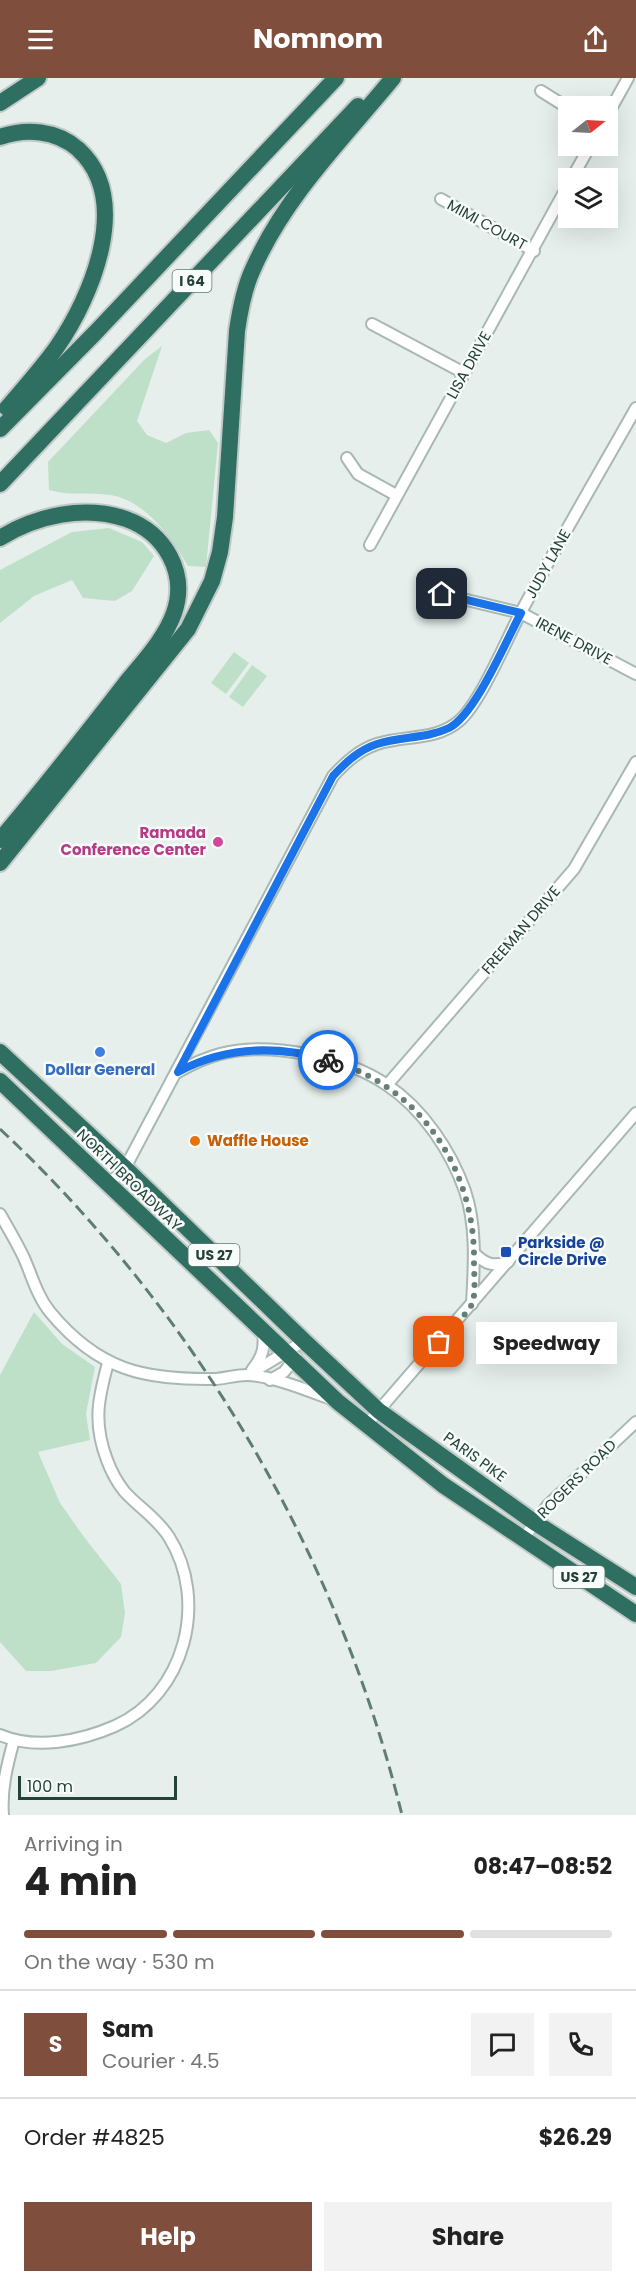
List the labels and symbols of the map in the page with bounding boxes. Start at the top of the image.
north arrow [558,96,618,156]
street label: MIMI COURT [444,194,531,255]
road number: I 64 [172,270,212,292]
street label: LISA DRIVE [441,327,496,402]
street label: JUDY LANE [520,525,575,602]
pin [416,568,467,619]
street label: IRENE DRIVE [532,612,616,670]
place label: Ramada Conference Center [60,822,207,860]
marker: Ramada Conference Center [211,835,225,849]
street label: FREEMAN DRIVE [476,881,565,978]
courier [298,1030,358,1090]
marker: Dollar General [93,1045,107,1059]
place label: Dollar General [45,1059,155,1080]
street label: NORTH BROADWAY [72,1124,187,1235]
place label: Waffle House [207,1130,309,1151]
marker: Waffle House [188,1134,202,1148]
place label: Parkside @ Circle Drive [518,1232,607,1270]
road number: US 27 [188,1244,240,1266]
marker: Parkside @ Circle Drive [499,1245,513,1259]
pin [413,1316,464,1367]
callout: Speedway [475,1321,616,1363]
street label: PARIS PIKE [439,1427,511,1487]
street label: ROGERS ROAD [533,1435,621,1523]
road number: US 27 [554,1566,604,1588]
scale bar [18,1773,177,1800]

